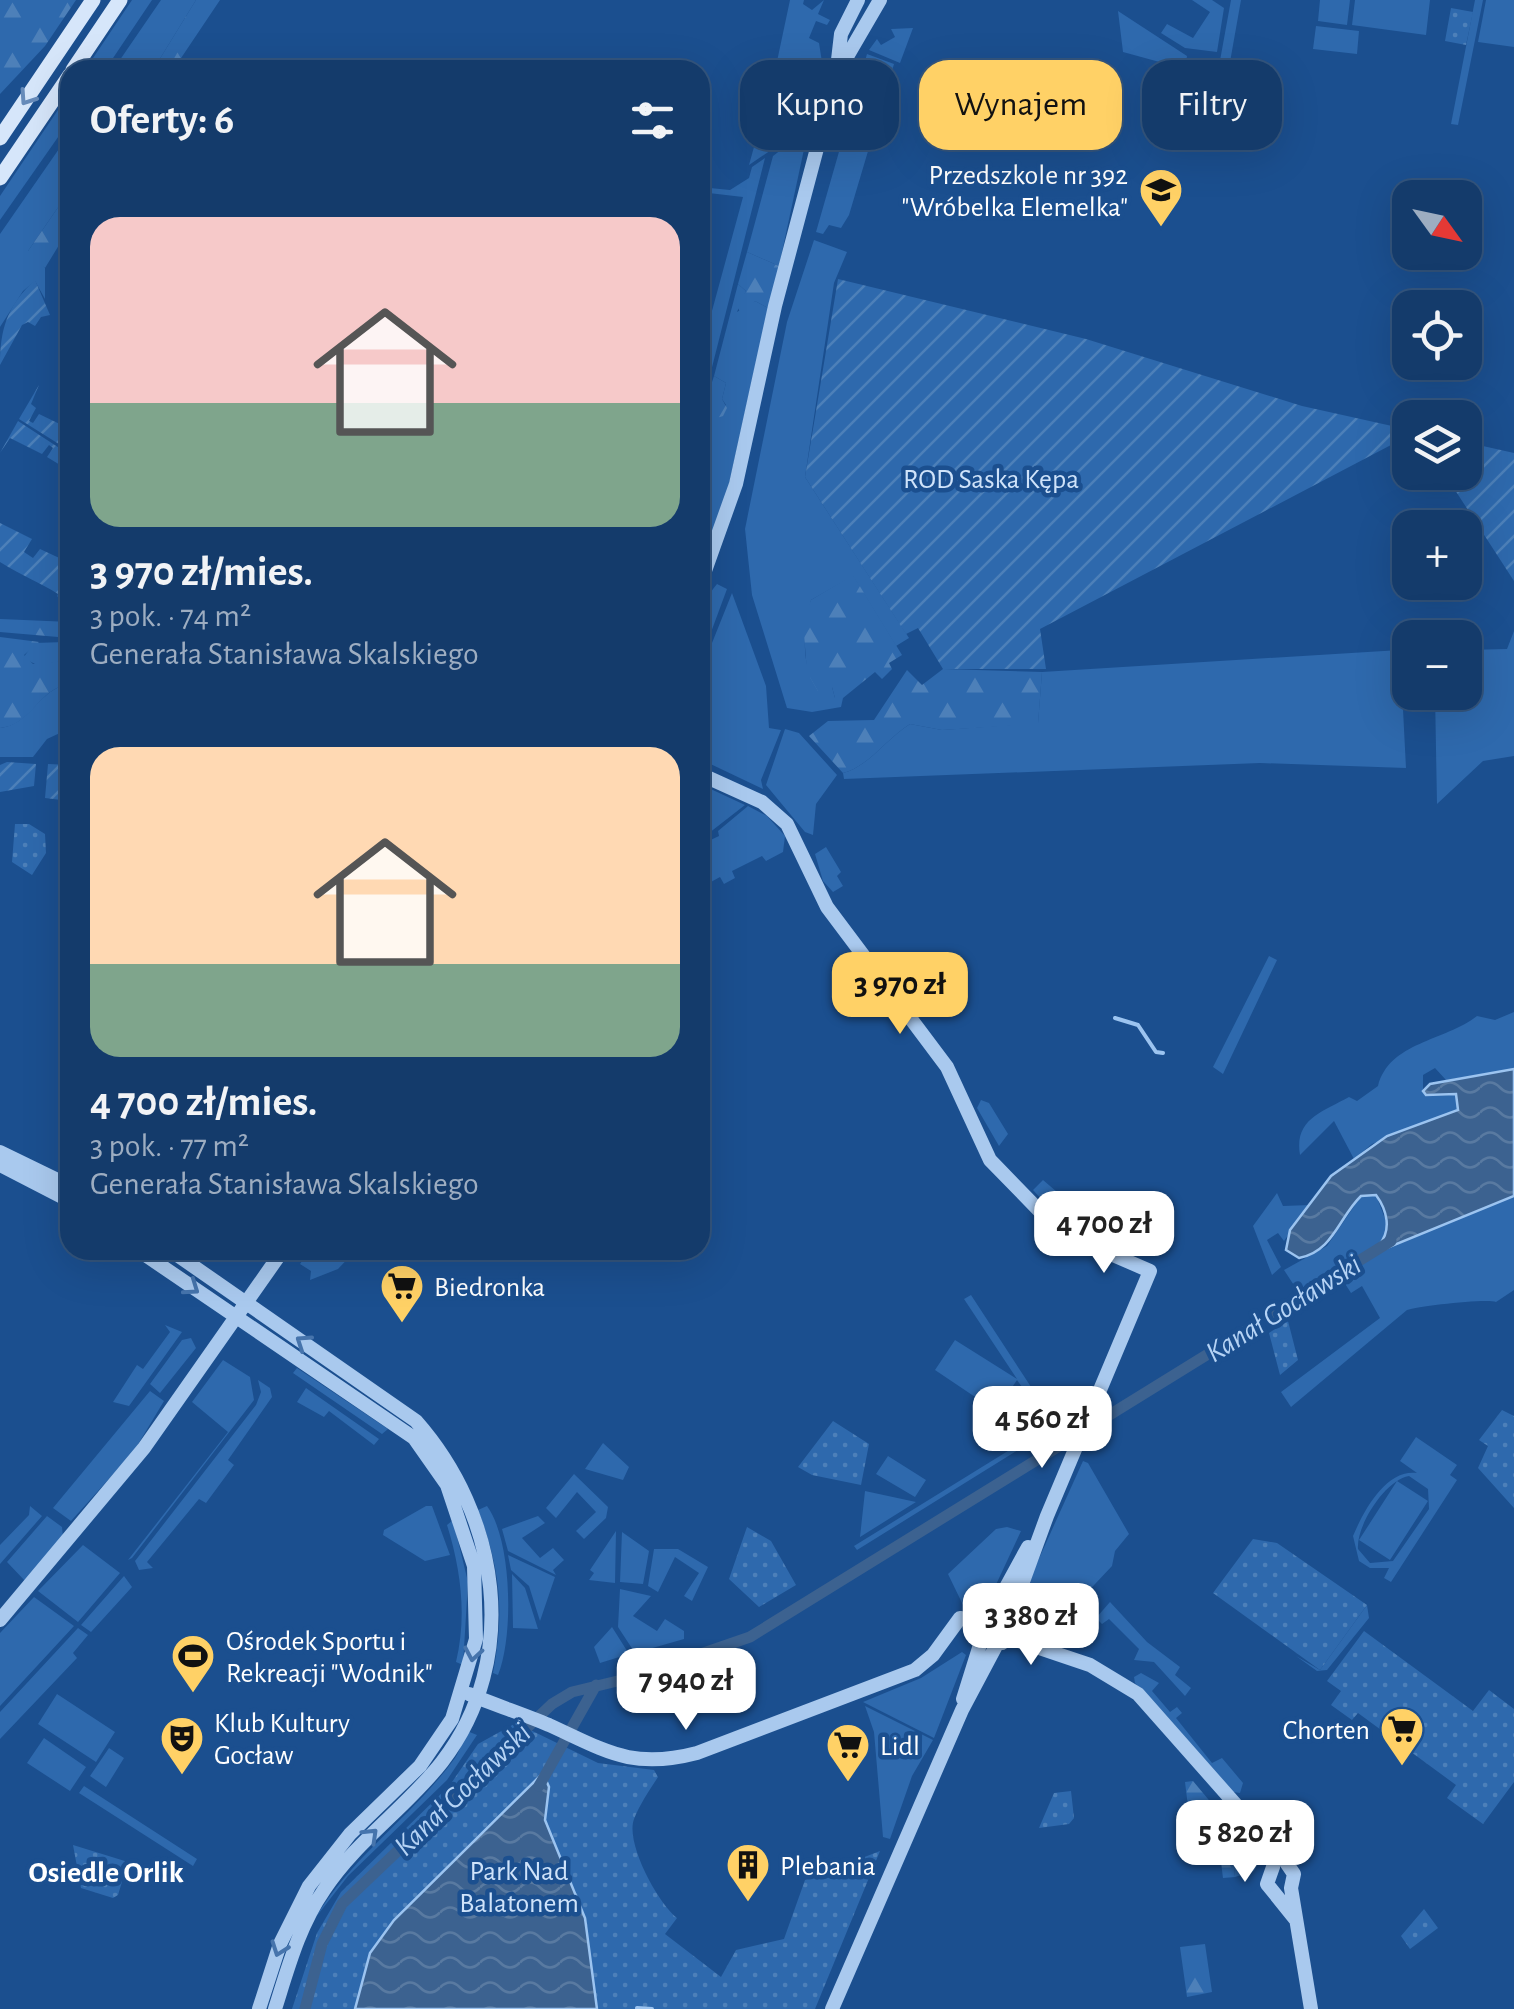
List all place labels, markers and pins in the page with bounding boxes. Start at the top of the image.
place label: Przedszkole nr 392 "Wróbelka Elemelka" [902,162,1128,222]
school or university icon: Przedszkole nr 392 "Wróbelka Elemelka" [1138,167,1184,228]
pin: 3 970 zł [797,952,1003,1037]
pin: 4 700 zł [1001,1191,1207,1276]
supermarket icon: Biedronka [379,1263,425,1324]
place label: Biedronka [434,1274,545,1302]
pin: 4 560 zł [939,1386,1145,1471]
pin: 3 380 zł [928,1583,1134,1668]
place label: Ośrodek Sportu i Rekreacji "Wodnik" [226,1628,433,1688]
sports icon: Ośrodek Sportu i Rekreacji "Wodnik" [170,1633,216,1694]
pin: 7 940 zł [583,1648,789,1733]
supermarket icon: Chorten [1379,1706,1425,1767]
place label: Klub Kultury Gocław [214,1710,350,1770]
theatre icon: Klub Kultury Gocław [159,1715,205,1776]
place label: Chorten [1282,1717,1370,1745]
supermarket icon: Lidl [825,1722,871,1783]
place label: Lidl [880,1733,920,1761]
pin: 5 820 zł [1142,1800,1348,1885]
building icon: Plebania [725,1842,771,1903]
place label: Plebania [780,1853,876,1881]

